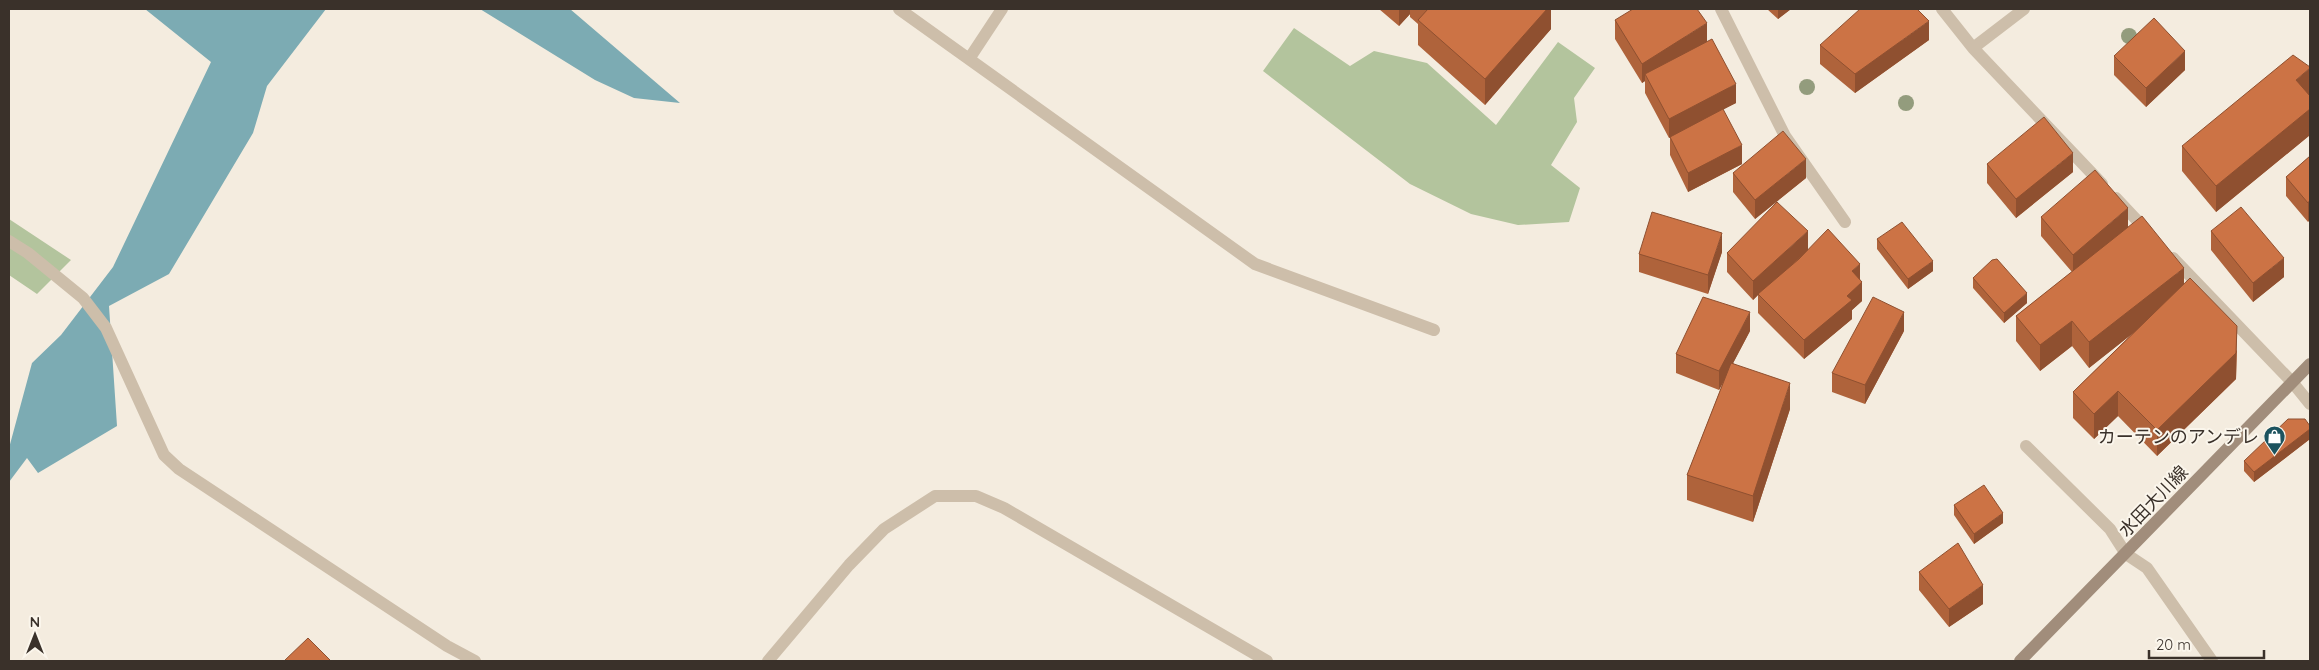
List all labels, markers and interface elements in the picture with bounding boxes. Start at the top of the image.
shop icon: カーテンのアンデレ [2263,424,2287,455]
place label: カーテンのアンデレ [2098,425,2259,448]
street label: 水田大川線 [2113,461,2193,541]
north arrow [10,610,60,660]
text: N [30,613,40,631]
scale bar [2149,628,2264,660]
text: 20 m [2156,635,2191,654]

